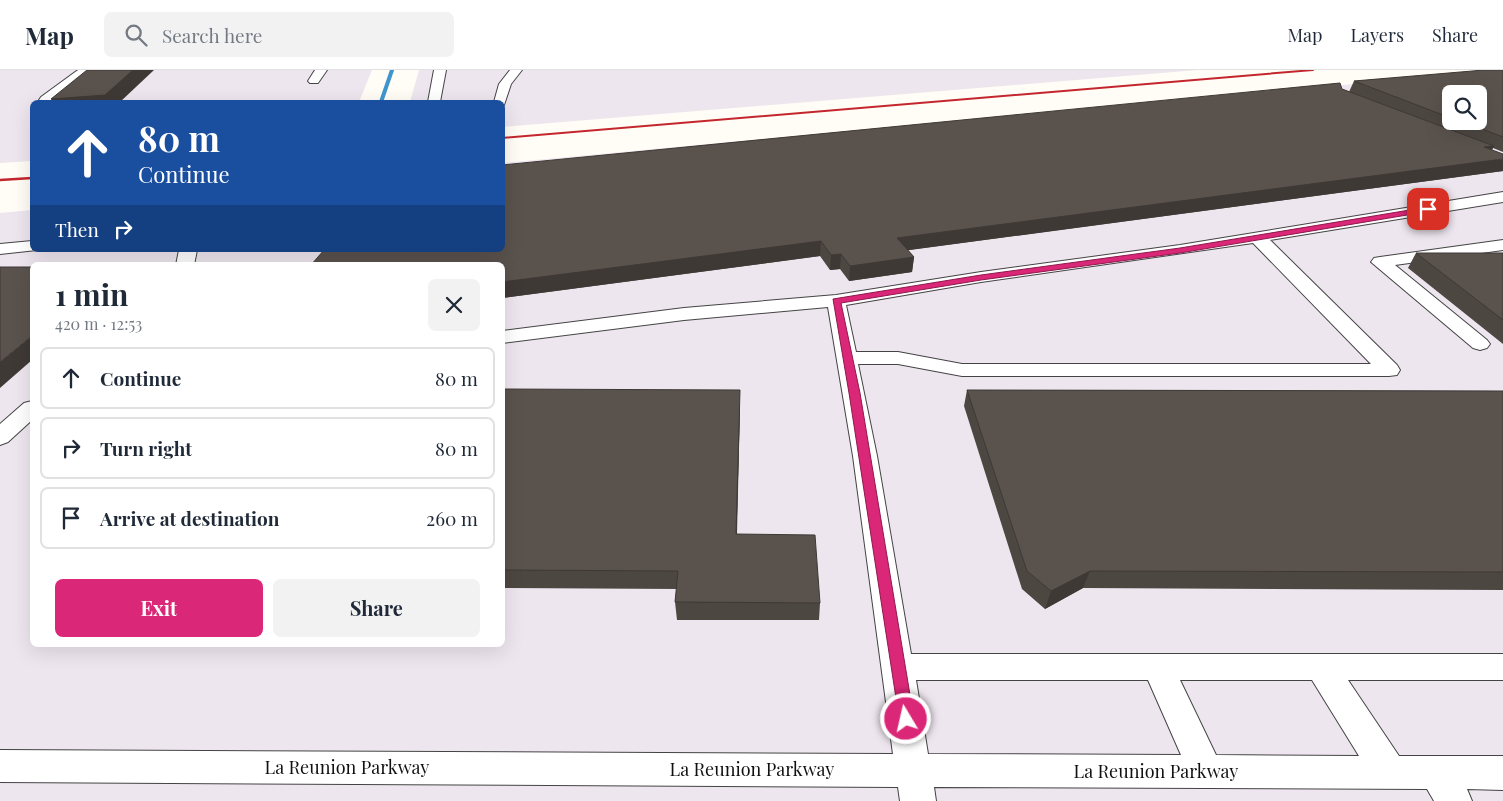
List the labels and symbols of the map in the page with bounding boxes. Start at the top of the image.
pin [1407,188,1449,230]
position arrow [879,692,931,744]
street label: La Reunion Parkway [265,755,429,779]
street label: La Reunion Parkway [670,757,834,781]
street label: La Reunion Parkway [1074,759,1238,783]

